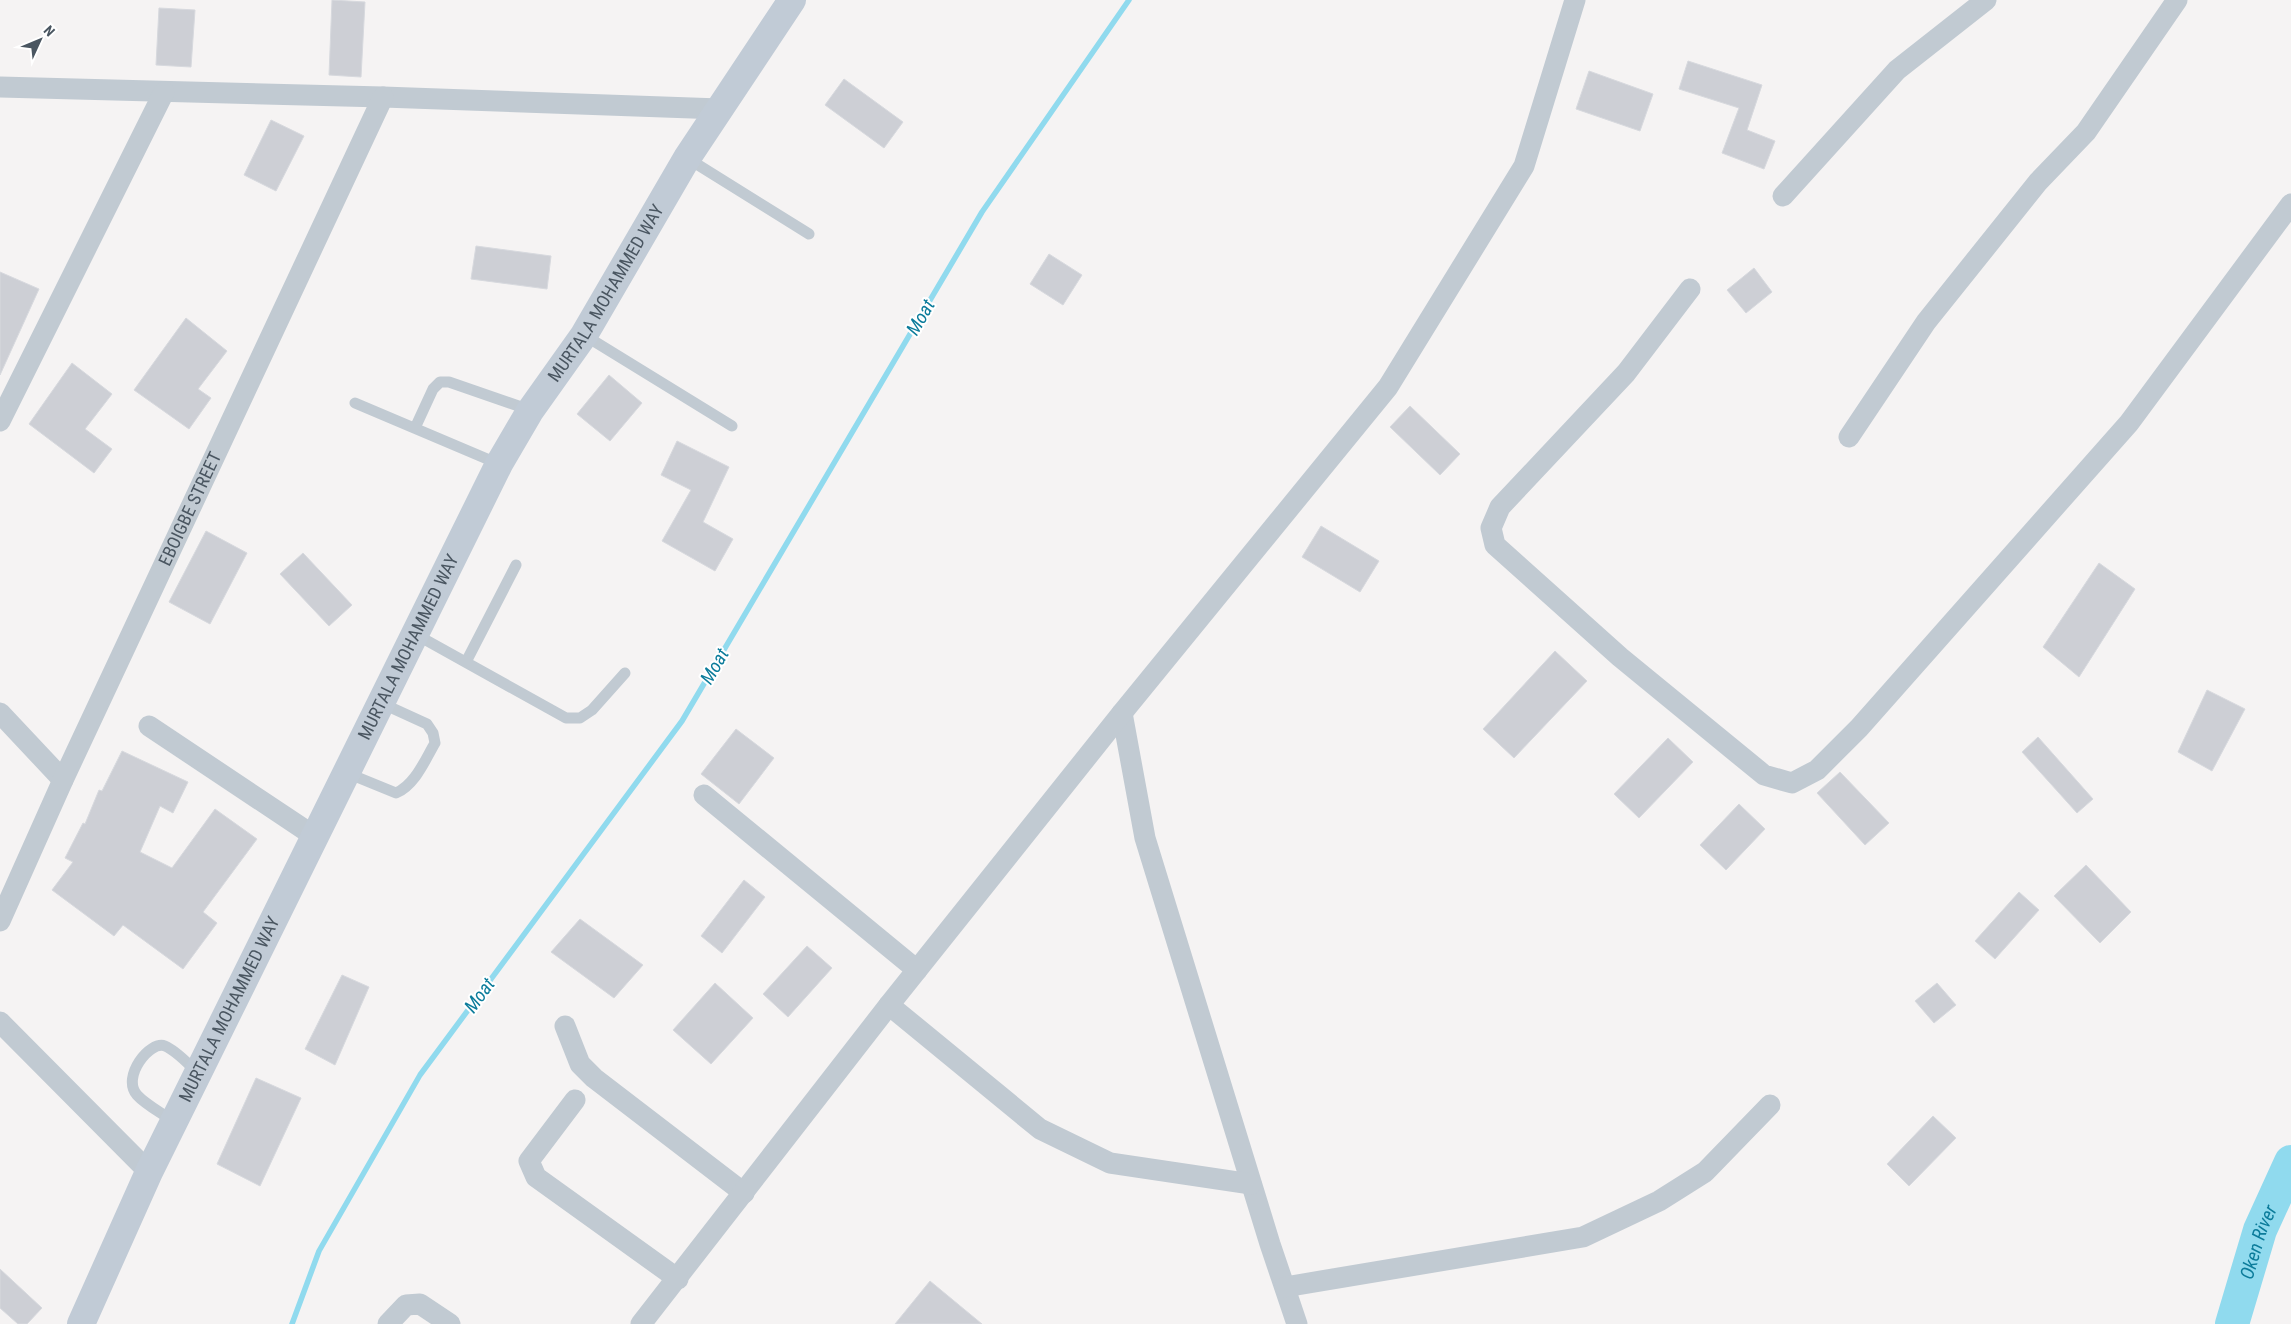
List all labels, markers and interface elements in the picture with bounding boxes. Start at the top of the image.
north arrow [15,15,65,65]
text: N [41,22,58,40]
street label: MURTALA MOHAMMED WAY [543,200,668,386]
water label: Moat [901,295,940,339]
street label: EBOIGBE STREET [154,448,225,569]
street label: MURTALA MOHAMMED WAY [353,550,463,743]
water label: Moat [695,644,734,688]
street label: MURTALA MOHAMMED WAY [174,912,284,1105]
water label: Moat [459,973,500,1017]
water label: Oken River [2235,1201,2282,1282]

